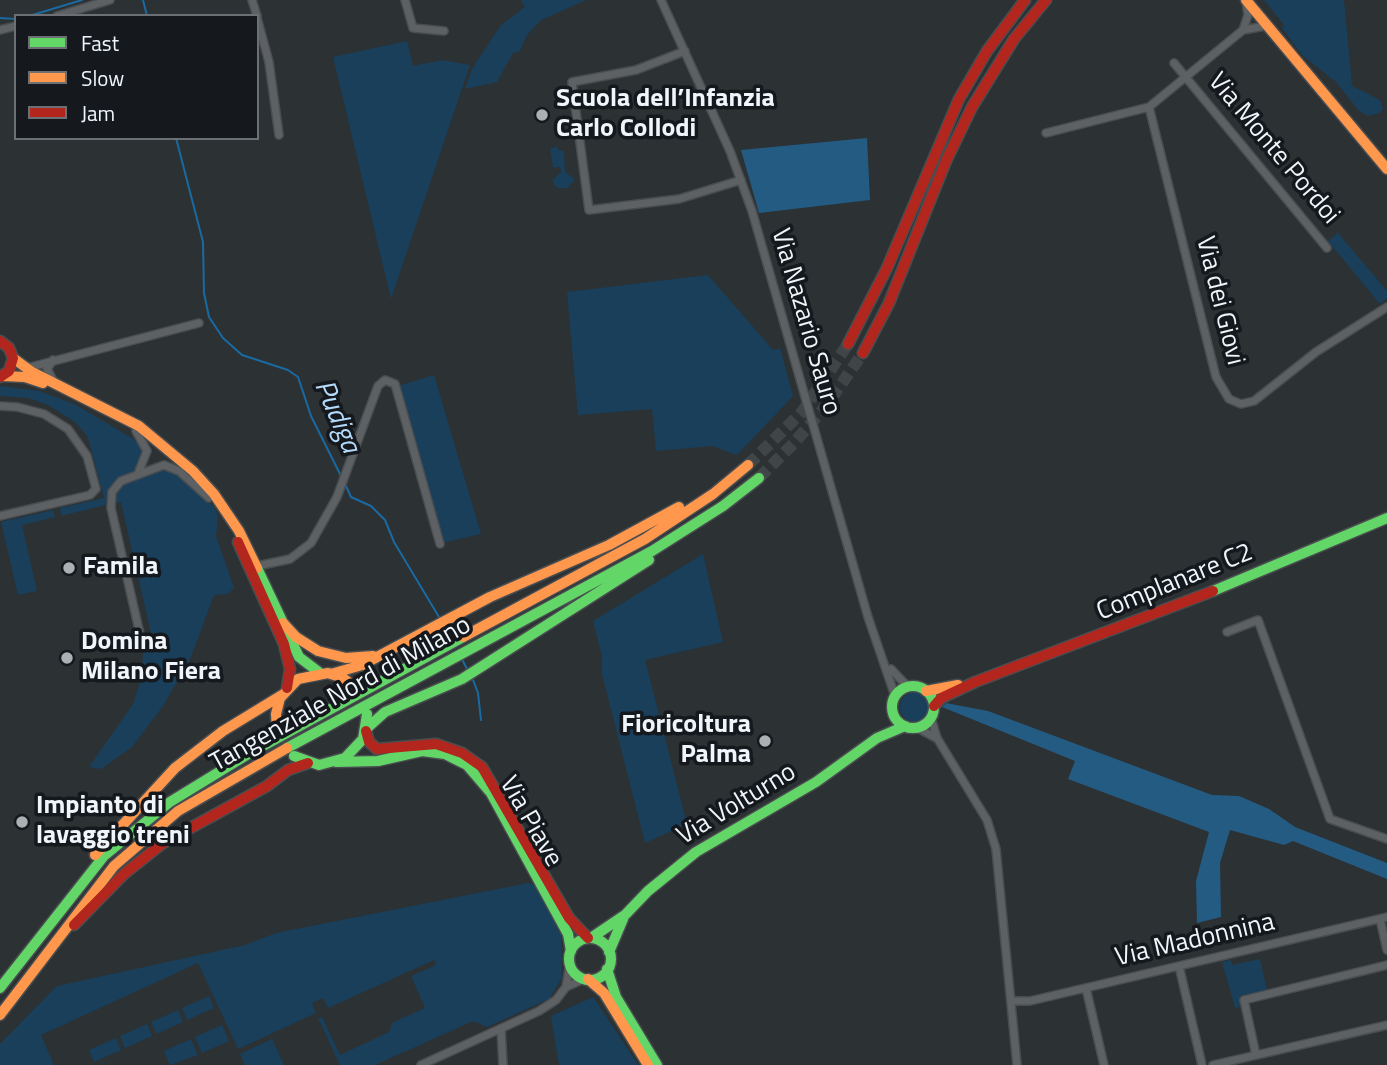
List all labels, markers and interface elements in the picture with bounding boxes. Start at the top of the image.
legend [14,14,259,140]
text: Fast [81,27,119,59]
text: Slow [81,62,124,94]
street label: Via Monte Pordoi [1201,67,1345,231]
place label: Scuola dell’Infanzia Carlo Collodi [556,84,775,146]
text: Jam [81,97,115,129]
marker: Scuola dell’Infanzia Carlo Collodi [534,107,550,123]
street label: Via Nazario Sauro [763,225,847,419]
street label: Via dei Giovi [1188,234,1250,368]
water label: Pudiga [306,375,366,459]
street label: Complanare C2 [1092,538,1258,628]
place label: Famila [83,552,158,584]
marker: Famila [61,560,77,576]
street label: Tangenziale Nord di Milano [205,610,477,780]
place label: Domina Milano Fiera [81,627,221,688]
marker: Domina Milano Fiera [59,650,75,666]
place label: Fioricoltura Palma [621,710,751,772]
marker: Fioricoltura Palma [757,733,773,749]
street label: Via Volturno [672,757,802,853]
street label: Via Piave [492,771,568,873]
place label: Impianto di lavaggio treni [36,791,190,852]
marker: Impianto di lavaggio treni [14,814,30,830]
street label: Via Madonnina [1112,908,1278,974]

